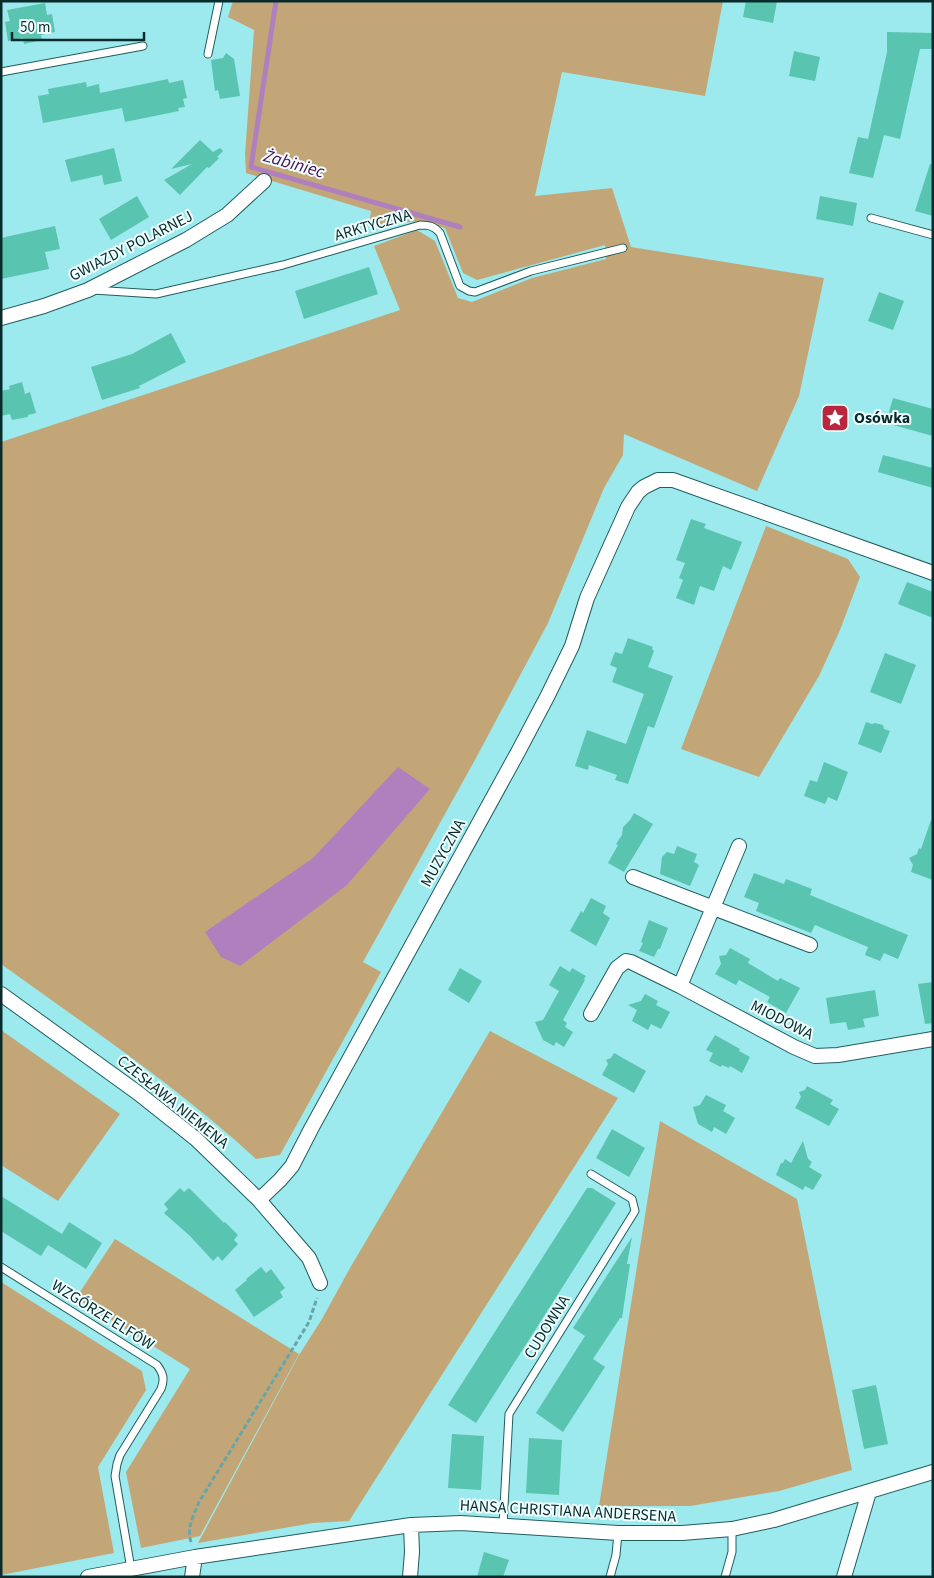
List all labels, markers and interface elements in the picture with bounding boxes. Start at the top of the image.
scale bar [12,10,145,42]
text: 50 m [20,17,50,38]
water label: Żabiniec [260,143,328,185]
street label: ARKTYCZNA [332,203,414,246]
street label: GWIAZDY POLARNEJ [65,205,197,287]
place icon: Osówka [820,403,850,433]
place label: Osówka [854,407,910,429]
street label: MUZYCZNA [415,815,471,891]
street label: MIODOWA [747,995,818,1045]
street label: CZESŁAWA NIEMENA [113,1050,234,1154]
street label: WZGÓRZE ELFÓW [47,1275,159,1356]
street label: CUDOWNA [519,1291,575,1363]
street label: HANSA CHRISTIANA ANDERSENA [459,1494,677,1528]

